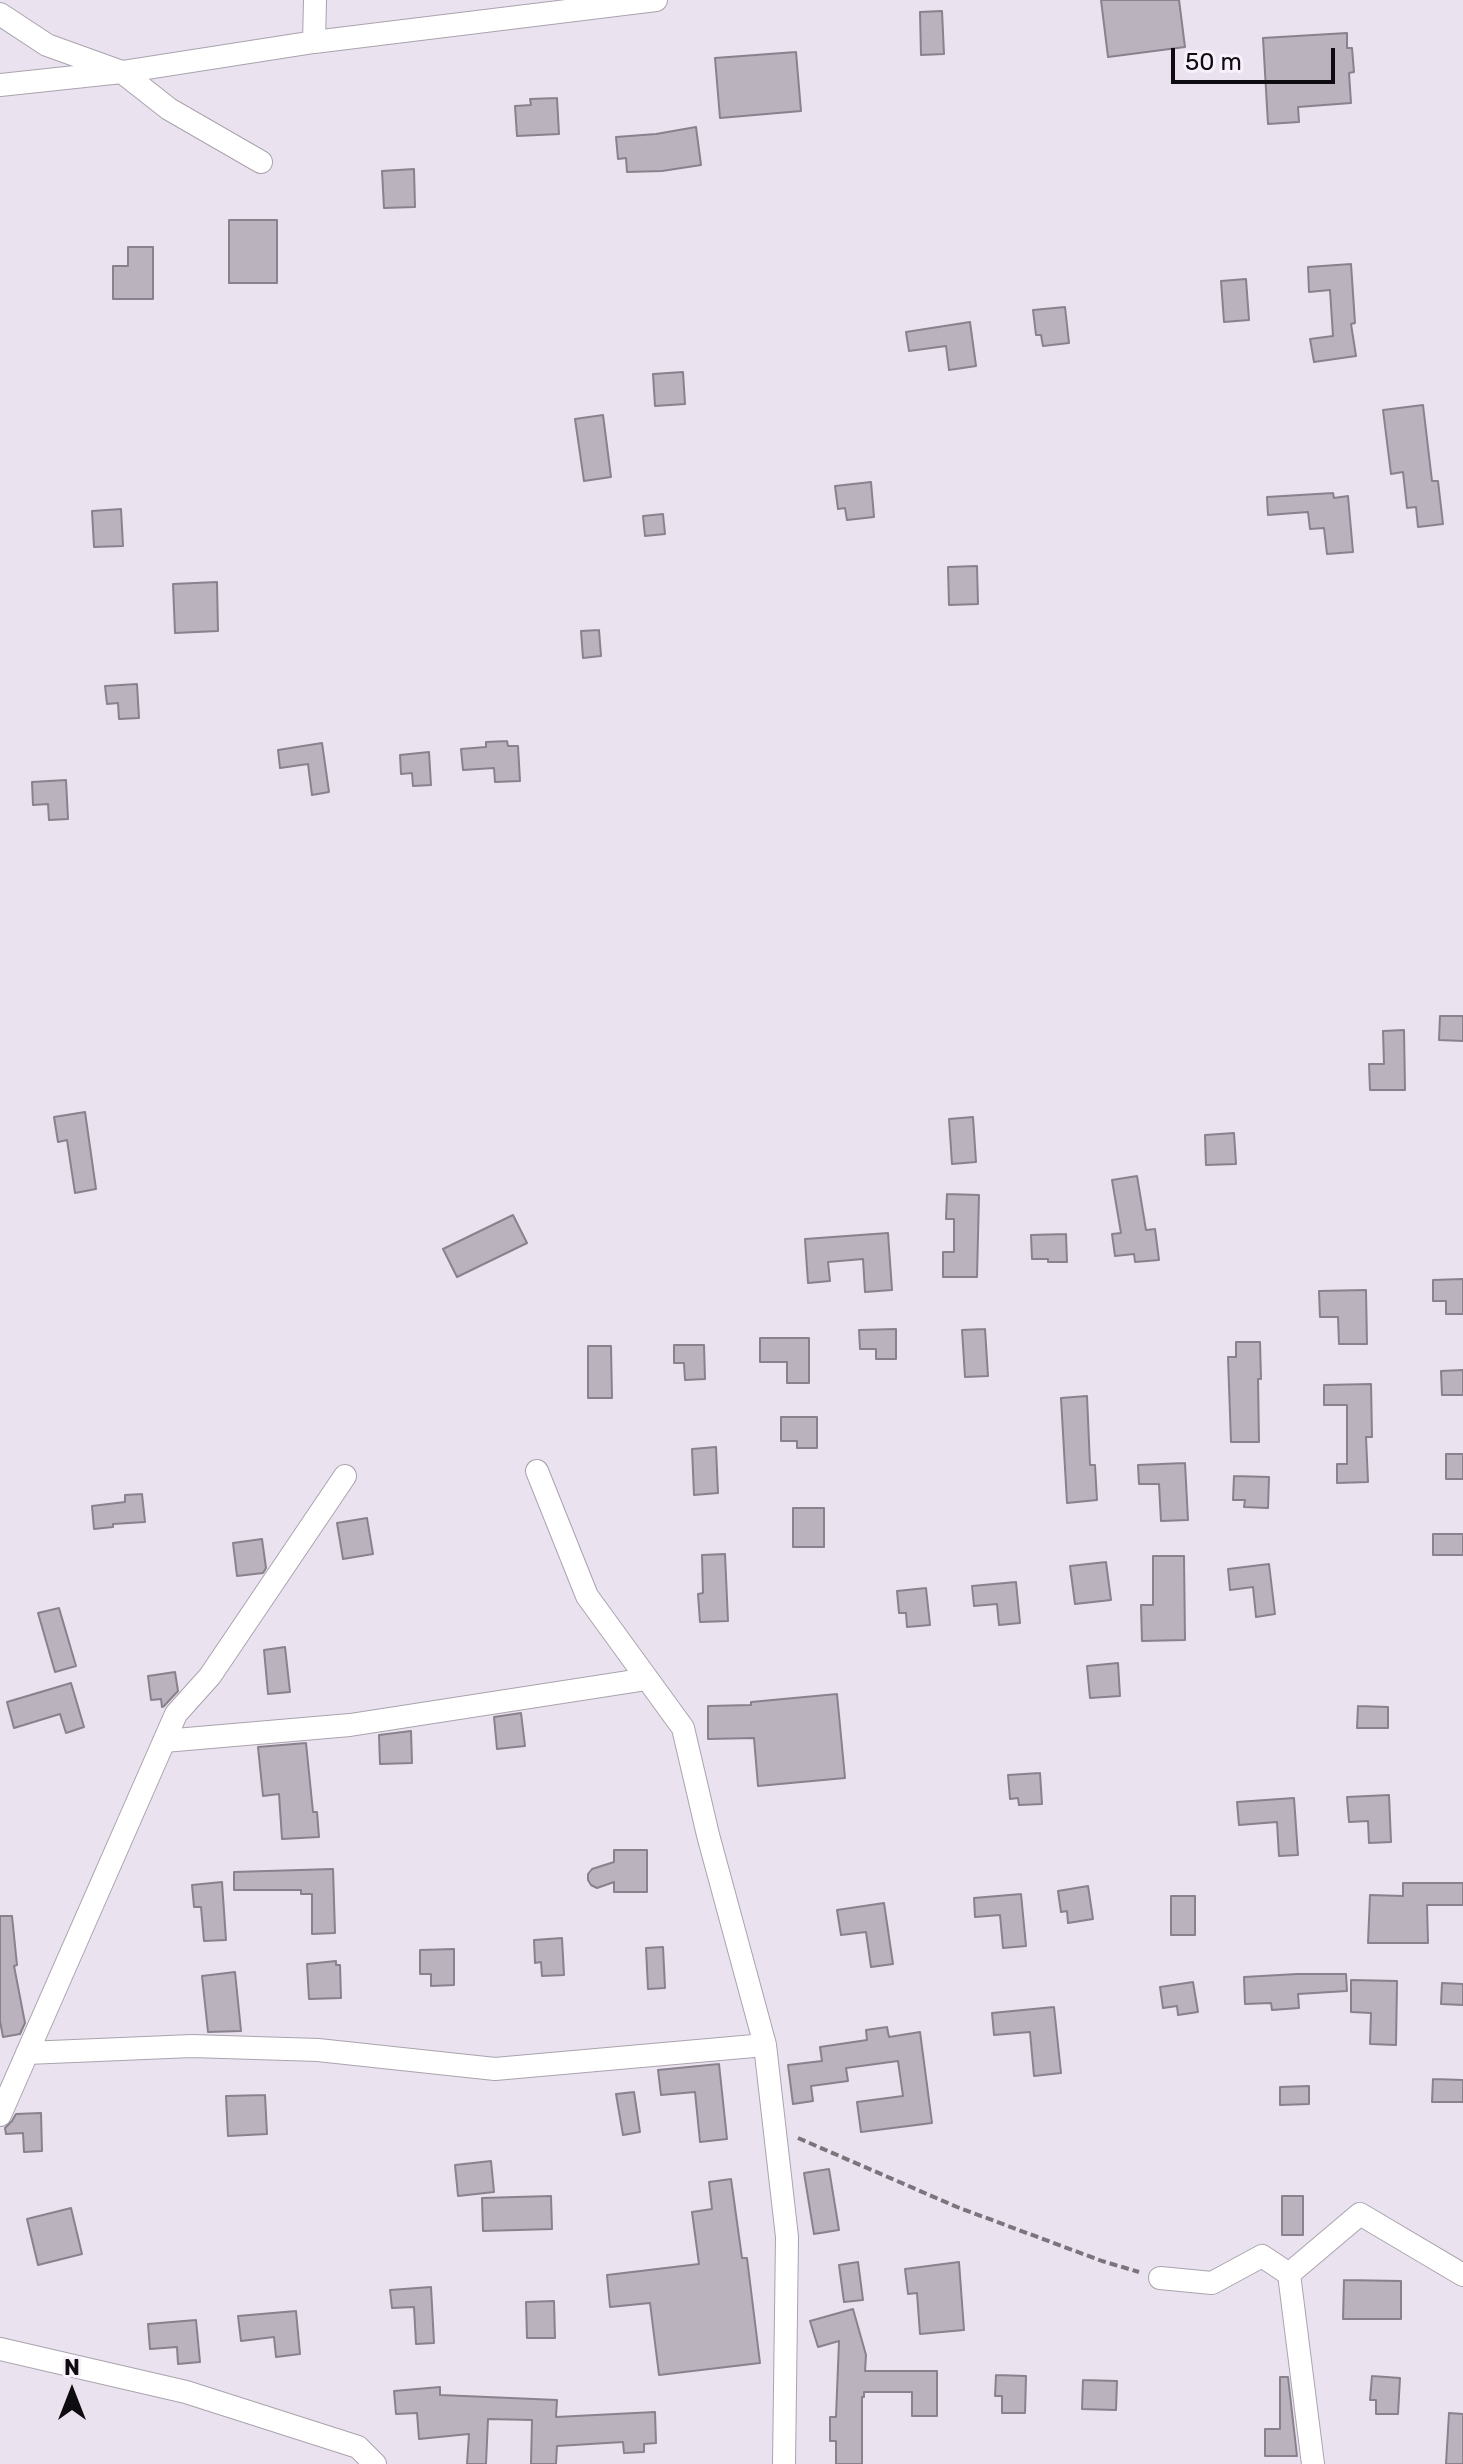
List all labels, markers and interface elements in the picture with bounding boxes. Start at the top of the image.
scale bar [1175,32,1339,82]
text: 50 m [1185,48,1242,76]
north arrow [32,2352,112,2432]
text: N [64,2354,80,2381]

